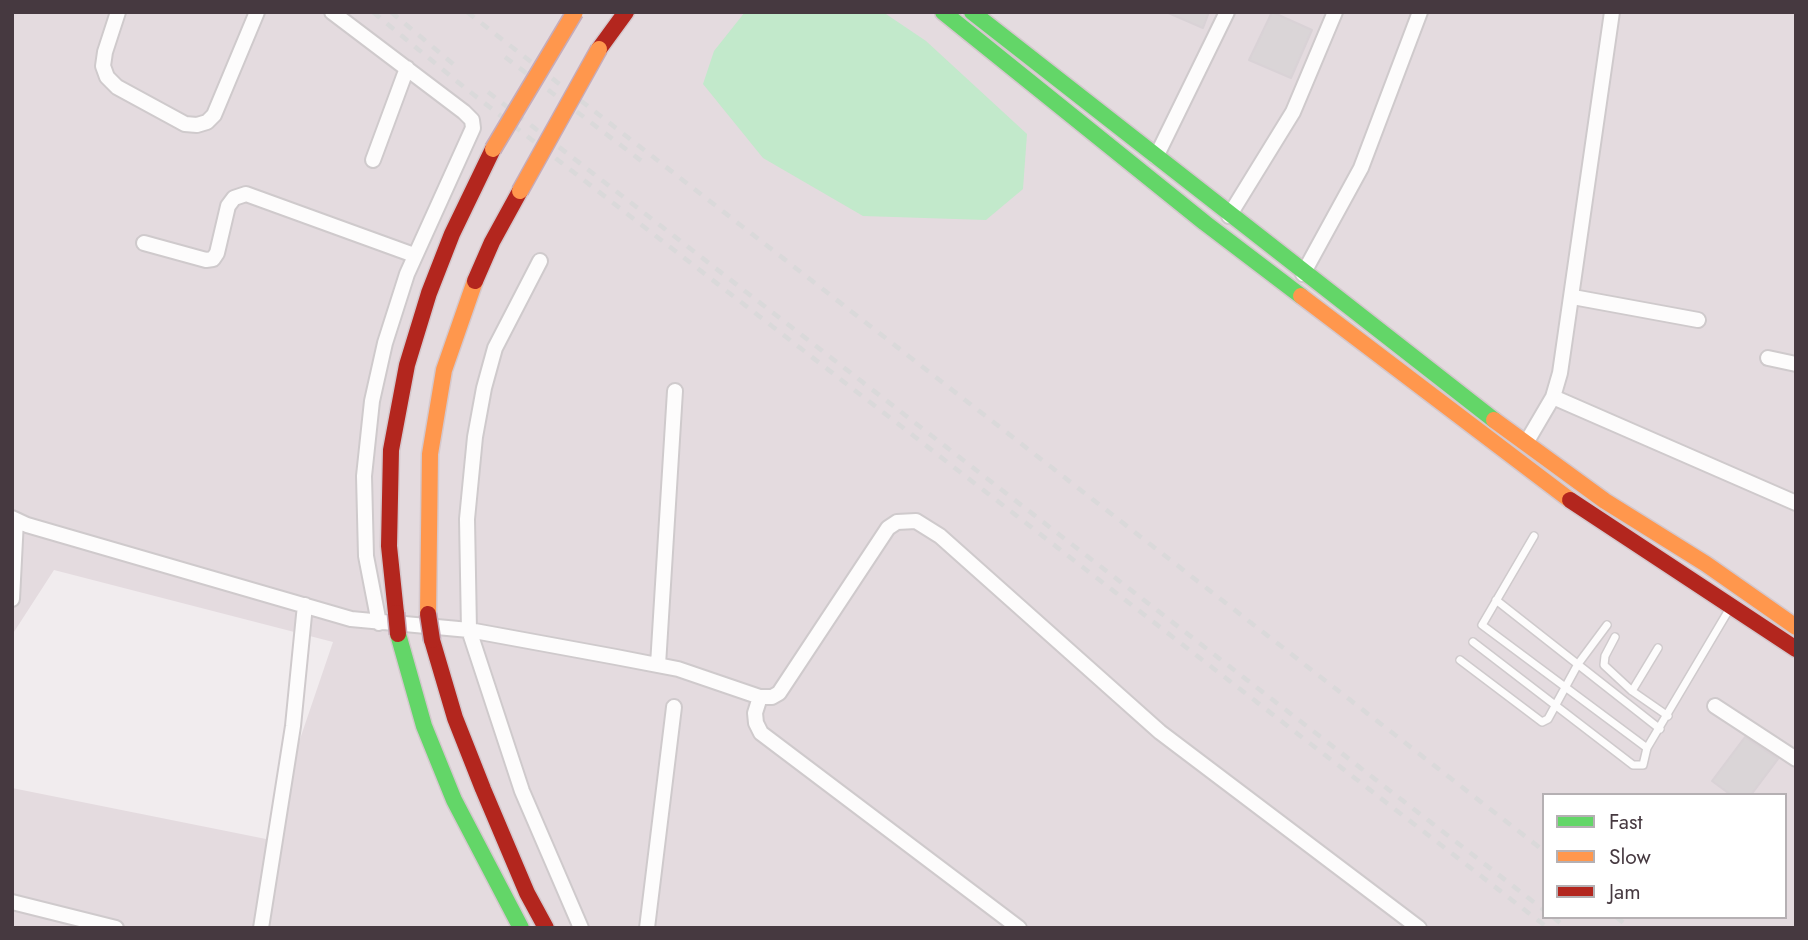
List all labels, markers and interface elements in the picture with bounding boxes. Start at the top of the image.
legend [1542,793,1787,919]
text: Fast [1609,807,1642,837]
text: Slow [1609,842,1651,872]
text: Jam [1609,877,1641,907]

